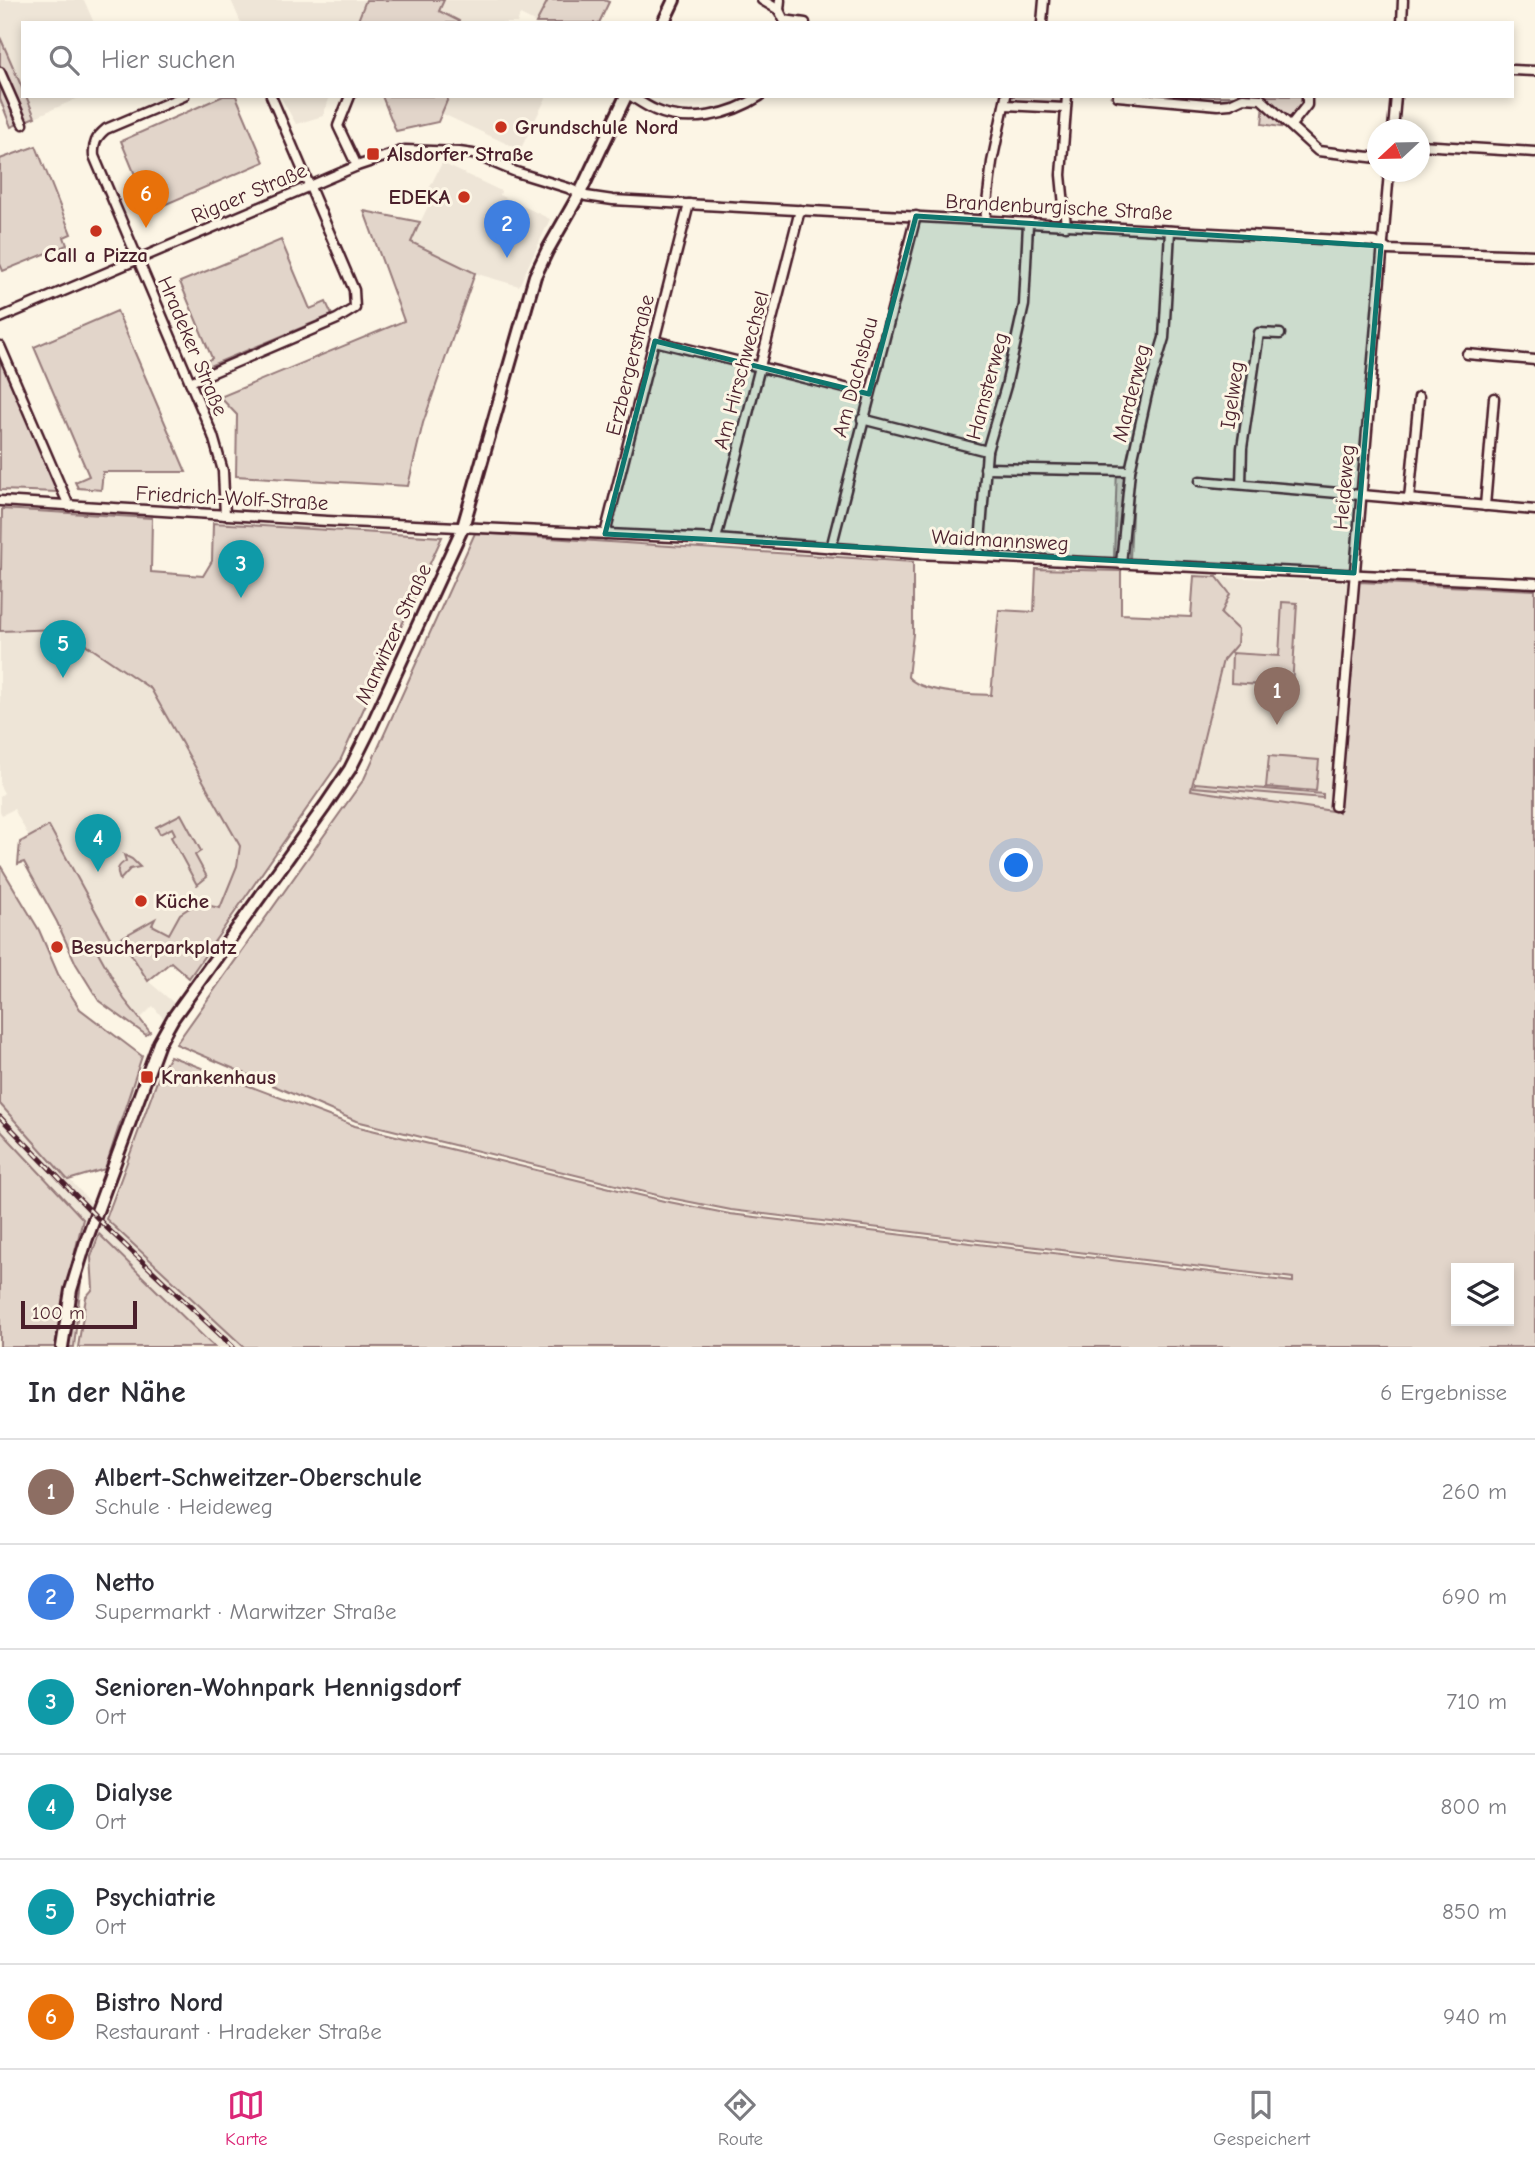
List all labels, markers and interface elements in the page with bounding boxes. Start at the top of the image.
search box [21,21,1514,98]
icon: search [45,41,83,79]
text: Hier suchen [101,45,236,75]
place label: Grundschule Nord [515,115,678,139]
marker: Grundschule Nord [493,119,509,135]
north arrow [1367,119,1430,182]
place label: Alsdorfer Straße [387,142,533,166]
marker: Alsdorfer Straße [365,146,381,162]
street label: Rigaer Straße [188,158,310,228]
pin: 6 [123,170,169,228]
place label: EDEKA [389,185,450,209]
marker: EDEKA [456,189,472,205]
street label: Brandenburgische Straße [945,189,1173,225]
pin: 2 [484,200,530,258]
marker: Call a Pizza [88,223,104,239]
place label: Call a Pizza [44,243,148,267]
street label: Hradeker Straße [153,273,233,419]
street label: Am Hirschwechsel [708,288,774,452]
street label: Erzbergerstraße [601,292,659,438]
street label: Am Dachsbau [827,314,883,440]
street label: Hamsterweg [961,330,1013,442]
street label: Marderweg [1107,342,1155,444]
street label: Igelweg [1215,359,1249,431]
street label: Heideweg [1328,443,1360,531]
street label: Friedrich-Wolf-Straße [135,481,329,515]
street label: Waidmannsweg [931,524,1069,556]
pin: 3 [218,540,264,598]
street label: Marwitzer Straße [350,560,436,708]
pin: 5 [40,620,86,678]
pin: 1 [1254,667,1300,725]
pin: 4 [75,814,121,872]
your location [999,848,1033,882]
place label: Küche [155,889,209,913]
marker: Küche [133,893,149,909]
place label: Besucherparkplatz [71,935,236,959]
marker: Besucherparkplatz [49,939,65,955]
place label: Krankenhaus [161,1065,276,1089]
marker: Krankenhaus [139,1069,155,1085]
map controls [1451,1263,1514,1326]
button: layers [1451,1263,1514,1326]
scale bar [21,1298,136,1330]
text: 100 m [32,1302,85,1324]
text: In der Nähe [28,1375,186,1410]
text: 6 Ergebnisse [1380,1379,1507,1406]
text: Albert-Schweitzer-Oberschule [95,1463,422,1493]
text: 1 [46,1478,56,1505]
text: 260 m [1442,1478,1507,1505]
text: Schule · Heideweg [95,1493,273,1520]
text: Netto [95,1568,155,1598]
text: 2 [45,1583,57,1610]
text: 690 m [1442,1583,1507,1610]
text: Supermarkt · Marwitzer Straße [95,1598,397,1625]
text: Senioren-Wohnpark Hennigsdorf [95,1673,461,1703]
text: 3 [45,1688,57,1715]
text: 710 m [1446,1688,1507,1715]
text: Ort [95,1703,126,1730]
text: Dialyse [95,1778,173,1808]
text: 4 [46,1793,56,1820]
text: 800 m [1440,1793,1507,1820]
text: Ort [95,1808,126,1835]
text: Psychiatrie [95,1883,215,1913]
text: 5 [45,1898,57,1925]
text: 850 m [1442,1898,1507,1925]
text: Ort [95,1913,126,1940]
text: Bistro Nord [95,1988,223,2018]
text: 6 [45,2003,57,2030]
text: 940 m [1443,2003,1507,2030]
text: Restaurant · Hradeker Straße [95,2018,382,2045]
tab: Karte [225,2086,267,2150]
tab: Route [718,2086,763,2150]
tab: Gespeichert [1213,2086,1310,2150]

